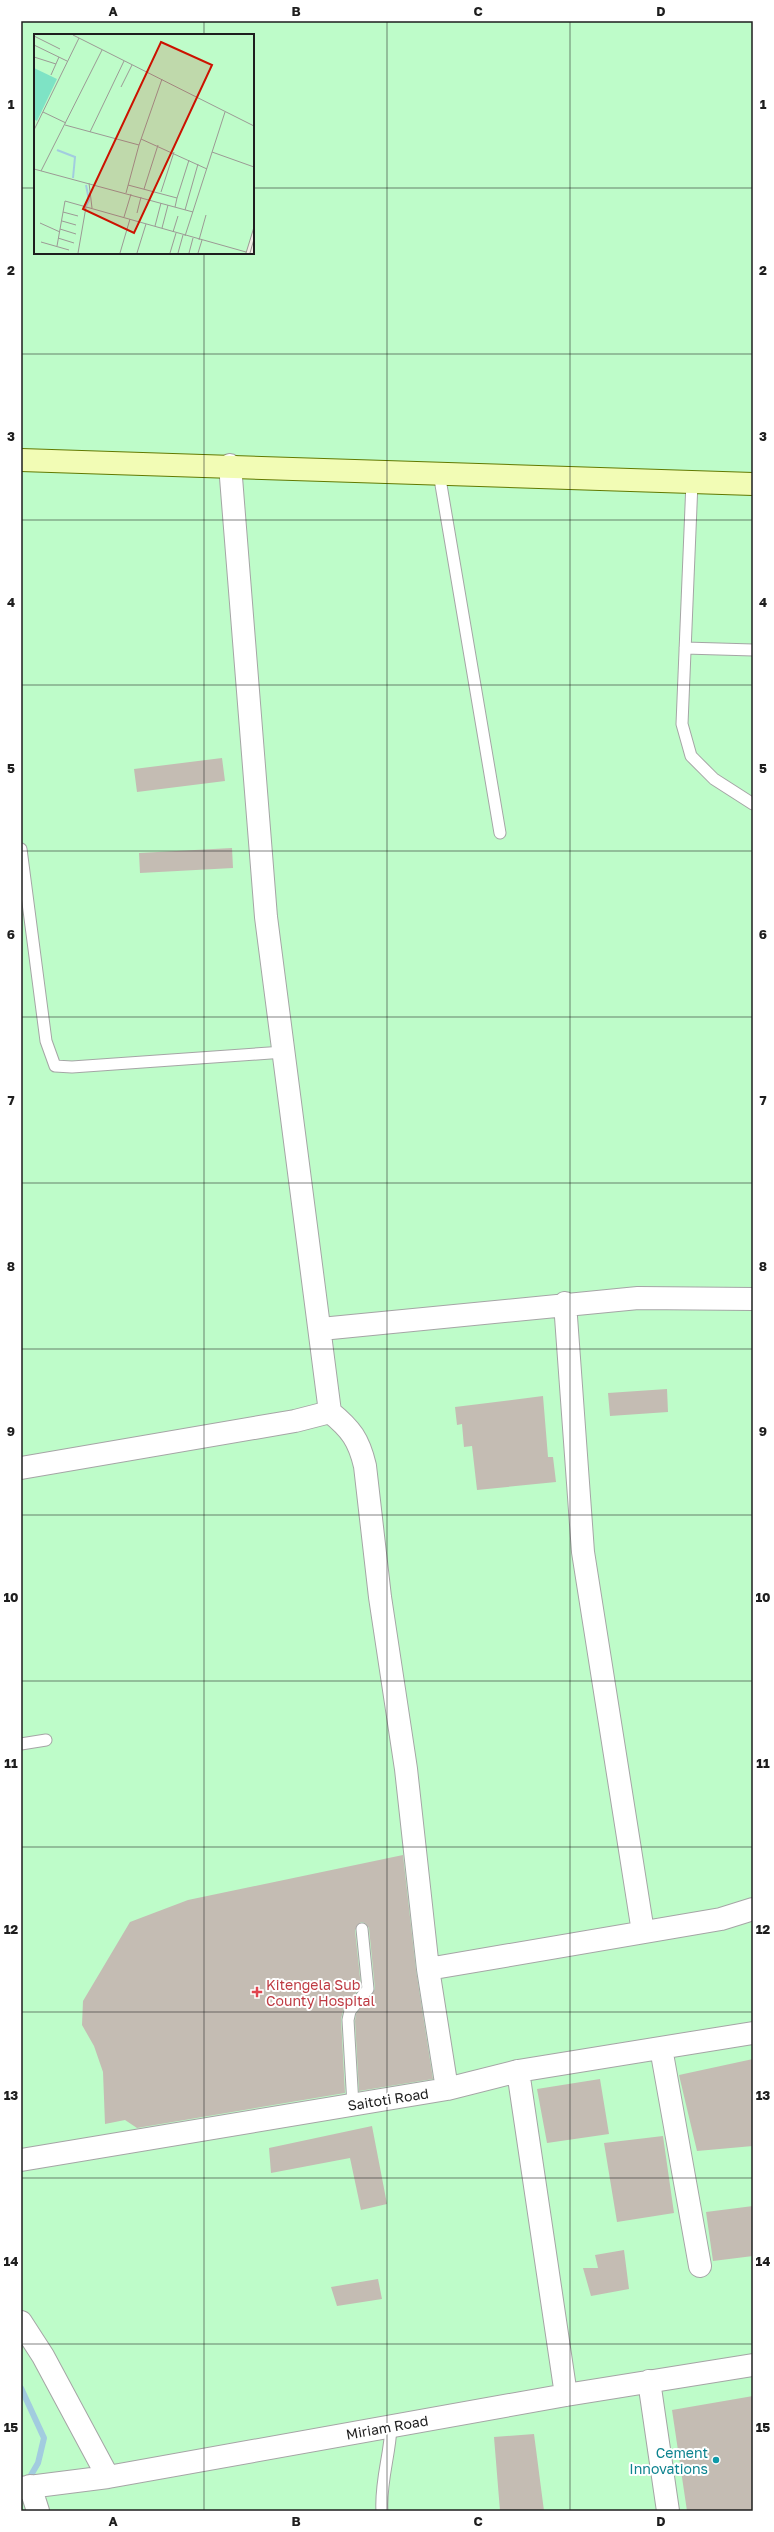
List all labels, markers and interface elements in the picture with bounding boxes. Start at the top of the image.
text: A [108,3,118,19]
text: B [291,3,301,19]
text: C [473,3,483,19]
text: D [656,3,666,19]
inset map [34,34,254,254]
text: 1 [8,96,15,112]
text: 1 [760,96,767,112]
text: 2 [7,262,15,278]
text: 2 [759,262,767,278]
text: 3 [7,428,15,444]
text: 3 [759,428,767,444]
text: 4 [7,594,15,610]
text: 4 [759,594,767,610]
text: 5 [7,760,15,776]
text: 5 [759,760,767,776]
text: 6 [7,926,15,942]
text: 6 [759,926,767,942]
text: 7 [7,1092,15,1108]
text: 7 [759,1092,767,1108]
text: 8 [7,1258,15,1274]
text: 8 [759,1258,767,1274]
text: 9 [7,1423,15,1439]
text: 9 [759,1423,767,1439]
text: 10 [3,1589,19,1605]
text: 10 [755,1589,771,1605]
text: 11 [4,1755,18,1771]
text: 11 [756,1755,770,1771]
text: 12 [4,1921,18,1937]
text: 12 [756,1921,770,1937]
place label: Kitengela Sub County Hospital [266,1976,375,2009]
marker: Kitengela Sub County Hospital [251,1986,263,1998]
street label: Saitoti Road [346,2084,430,2114]
text: 13 [4,2087,18,2103]
text: 13 [756,2087,770,2103]
text: 14 [4,2253,18,2269]
text: 14 [756,2253,770,2269]
street label: Miriam Road [345,2411,429,2443]
text: 15 [4,2419,18,2435]
text: 15 [756,2419,770,2435]
place label: Cement Innovations [629,2444,708,2477]
marker: Cement Innovations [711,2455,721,2465]
text: A [108,2513,118,2529]
text: B [291,2513,301,2529]
text: C [473,2513,483,2529]
text: D [656,2513,666,2529]

